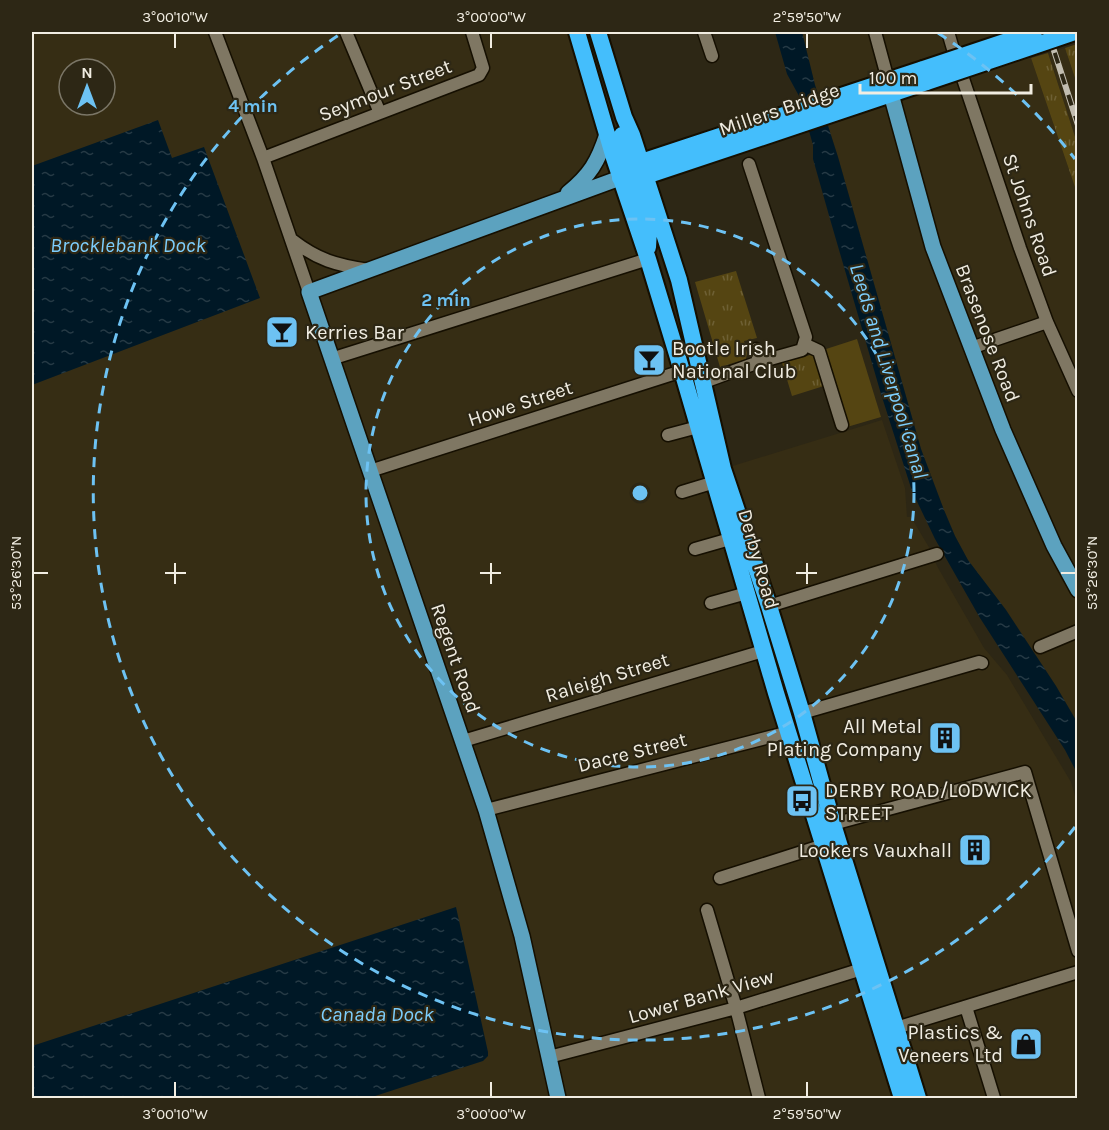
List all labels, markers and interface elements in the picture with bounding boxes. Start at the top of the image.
text: 3°00'10"W [142,8,208,26]
text: 3°00'00"W [456,8,526,26]
text: 2°59'50"W [773,8,842,26]
street label: Seymour Street [316,54,455,126]
north arrow [57,57,117,117]
scale bar [860,57,1031,95]
text: N [81,63,93,82]
text: 100 m [869,67,917,89]
street label: Millers Bridge [716,78,842,141]
text: 4 min [228,95,278,117]
street label: St Johns Road [998,151,1061,280]
water label: Brocklebank Dock [50,233,206,257]
water label: Leeds and Liverpool Canal [845,261,933,481]
street label: Brasenose Road [951,261,1024,405]
text: 2 min [421,289,471,311]
bar icon: Kerries Bar [264,314,300,350]
place label: Kerries Bar [305,321,405,344]
place label: Bootle Irish National Club [672,337,796,383]
bar icon: Bootle Irish National Club [631,342,667,378]
street label: Howe Street [465,376,576,431]
centre of rings [630,483,650,503]
street label: Derby Road [733,507,784,612]
text: 53°26'30"N [7,536,25,610]
text: 53°26'30"N [1083,536,1101,610]
street label: Regent Road [426,600,485,716]
street label: Raleigh Street [543,648,672,707]
place label: All Metal Plating Company [767,715,922,761]
building icon: All Metal Plating Company [927,720,963,756]
street label: Dacre Street [575,728,690,777]
place label: DERBY ROAD/LODWICK STREET [825,779,1032,825]
bus stop icon: DERBY ROAD/LODWICK STREET [784,783,820,819]
building icon: Lookers Vauxhall [957,832,993,868]
place label: Lookers Vauxhall [799,839,952,862]
street label: Lower Bank View [626,965,777,1028]
water label: Canada Dock [320,1002,434,1026]
place label: Plastics & Veneers Ltd [898,1021,1003,1067]
shop icon: Plastics & Veneers Ltd [1008,1026,1044,1062]
text: 3°00'10"W [142,1105,208,1123]
text: 3°00'00"W [456,1105,526,1123]
text: 2°59'50"W [773,1105,842,1123]

